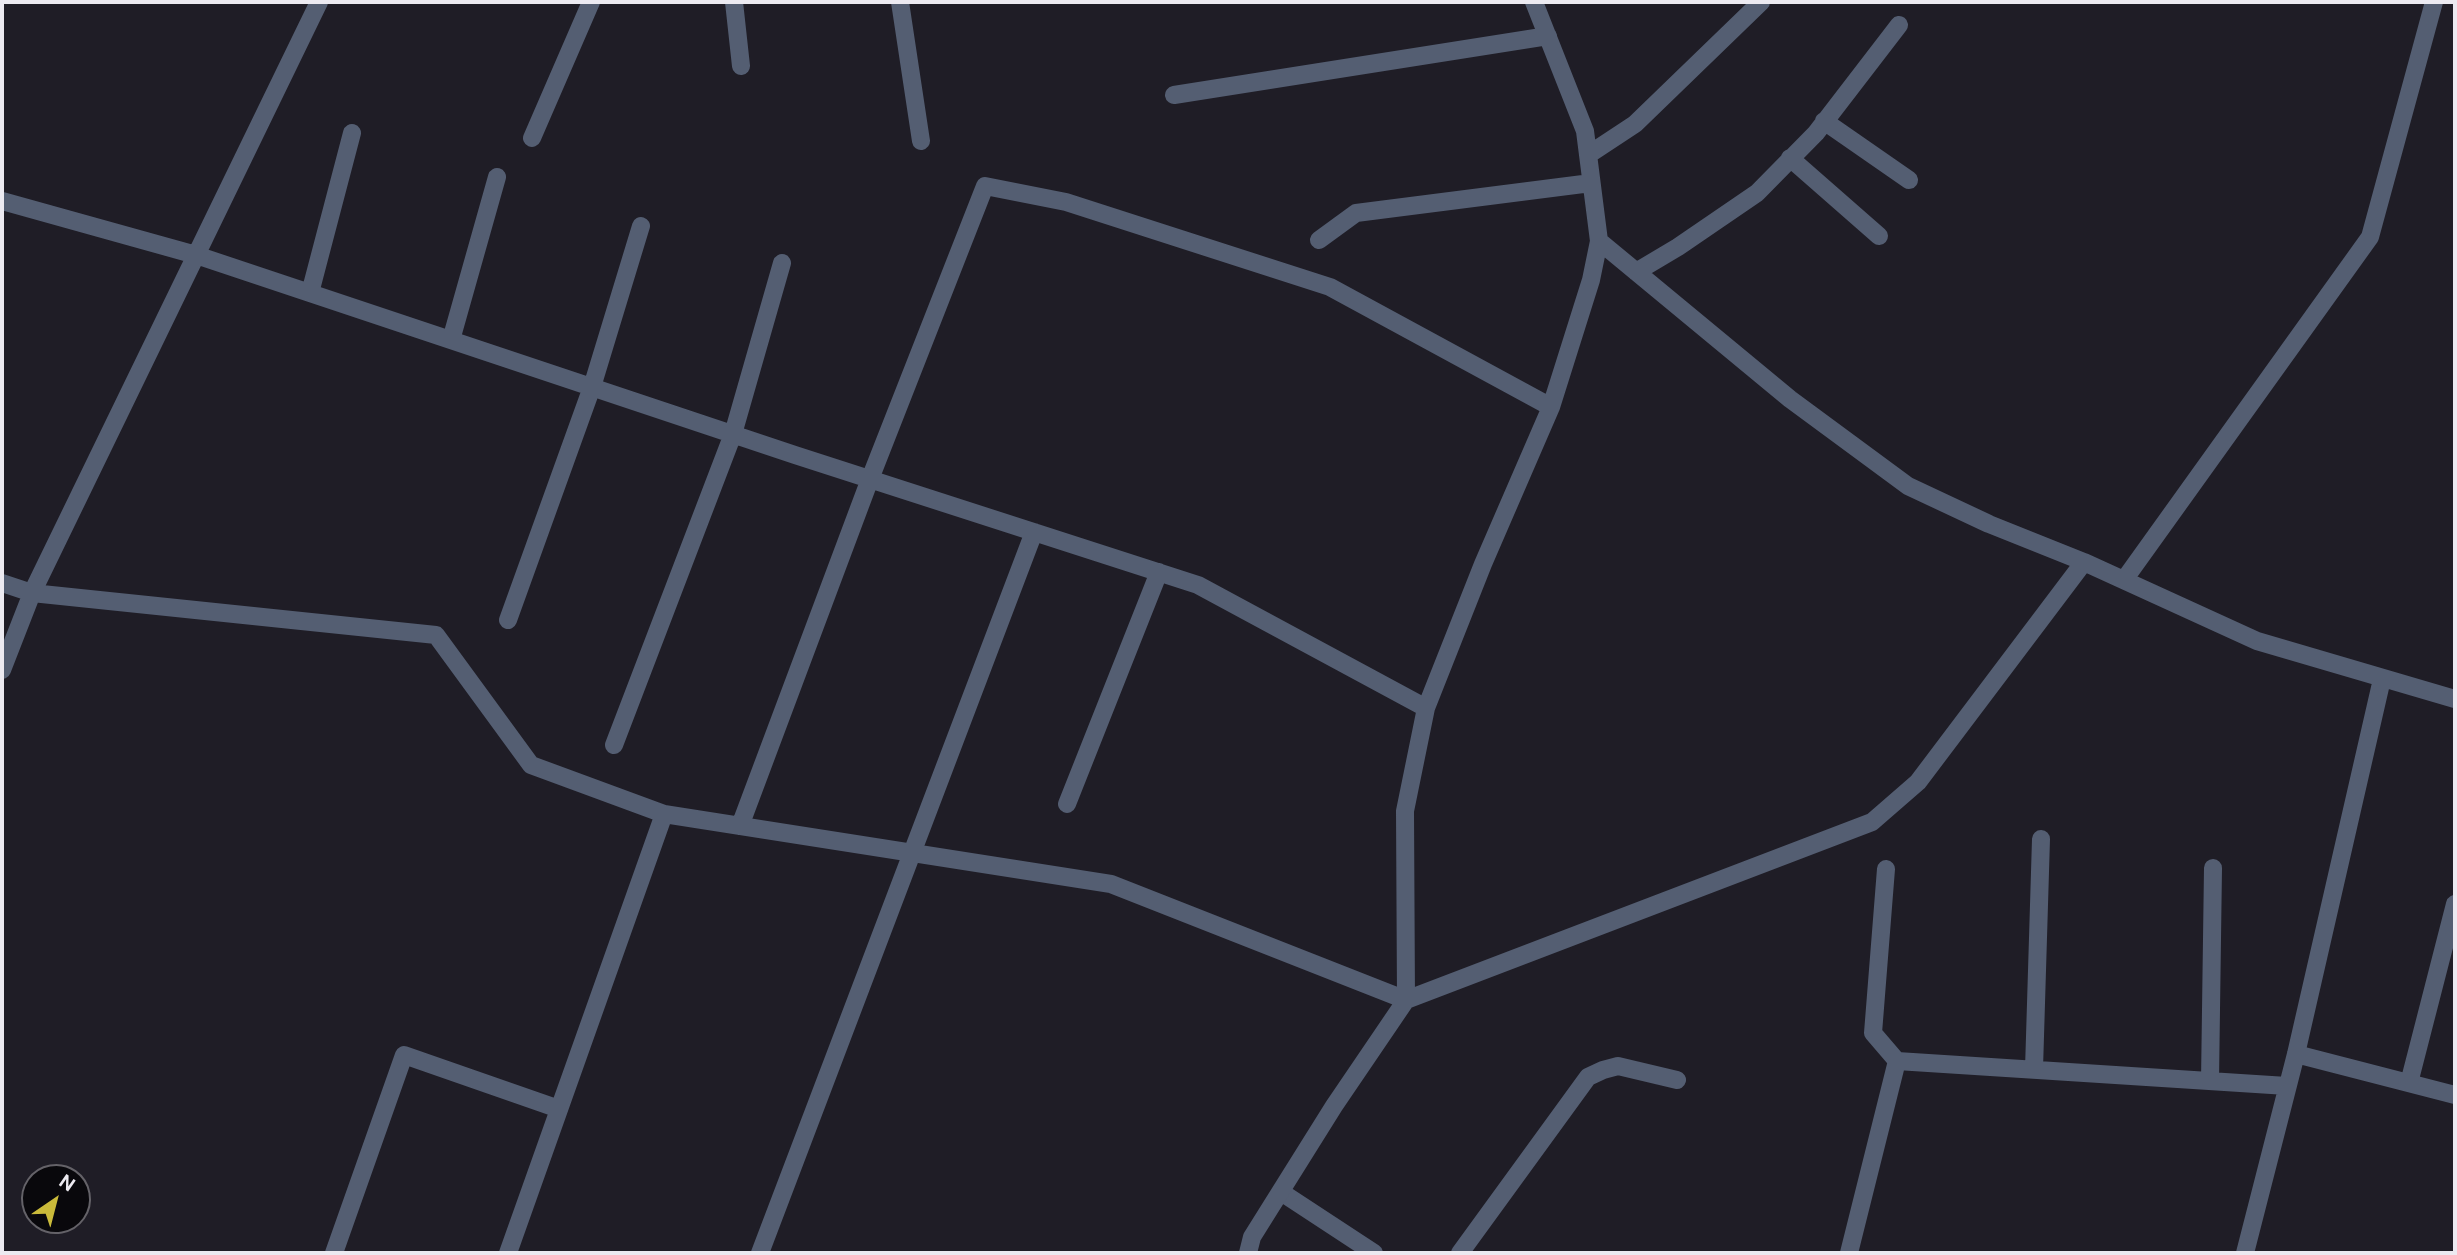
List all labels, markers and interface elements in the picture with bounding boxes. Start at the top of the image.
north arrow [21,1164,91,1234]
text: N [54,1169,80,1197]

